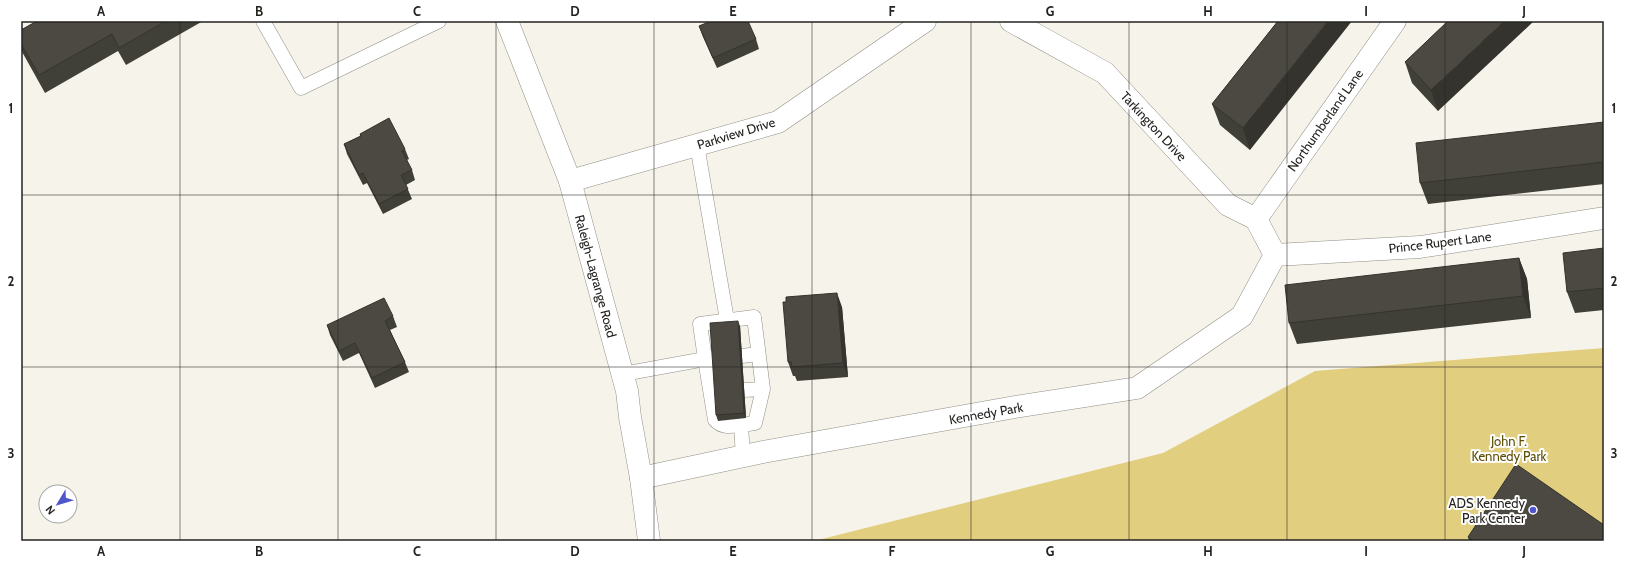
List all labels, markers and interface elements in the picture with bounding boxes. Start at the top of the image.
text: A [97,3,106,19]
text: B [255,3,263,19]
text: C [413,3,421,19]
text: D [570,3,580,19]
text: E [729,3,737,19]
text: F [889,3,896,19]
text: G [1046,3,1055,19]
text: H [1203,3,1213,19]
text: I [1364,3,1368,19]
text: J [1521,3,1526,19]
street label: Northumberland Lane [1284,65,1367,174]
street label: Tarkington Drive [1118,88,1191,164]
text: 1 [9,100,13,116]
text: 1 [1612,100,1616,116]
street label: Parkview Drive [695,113,777,152]
street label: Raleigh-Lagrange Road [572,213,620,339]
street label: Prince Rupert Lane [1388,228,1493,256]
text: 2 [8,273,15,289]
text: 2 [1611,273,1618,289]
street label: Kennedy Park [948,399,1024,427]
park label: John F. Kennedy Park [1472,433,1547,464]
text: 3 [7,445,15,461]
text: 3 [1610,445,1618,461]
north arrow [38,484,78,524]
place label: ADS Kennedy Park Center [1448,495,1526,526]
text: N [42,503,58,518]
marker: ADS Kennedy Park Center [1528,505,1538,515]
text: A [97,543,106,559]
text: B [255,543,263,559]
text: C [413,543,421,559]
text: D [570,543,580,559]
text: E [729,543,737,559]
text: F [889,543,896,559]
text: G [1046,543,1055,559]
text: H [1203,543,1213,559]
text: I [1364,543,1368,559]
text: J [1521,543,1526,559]

